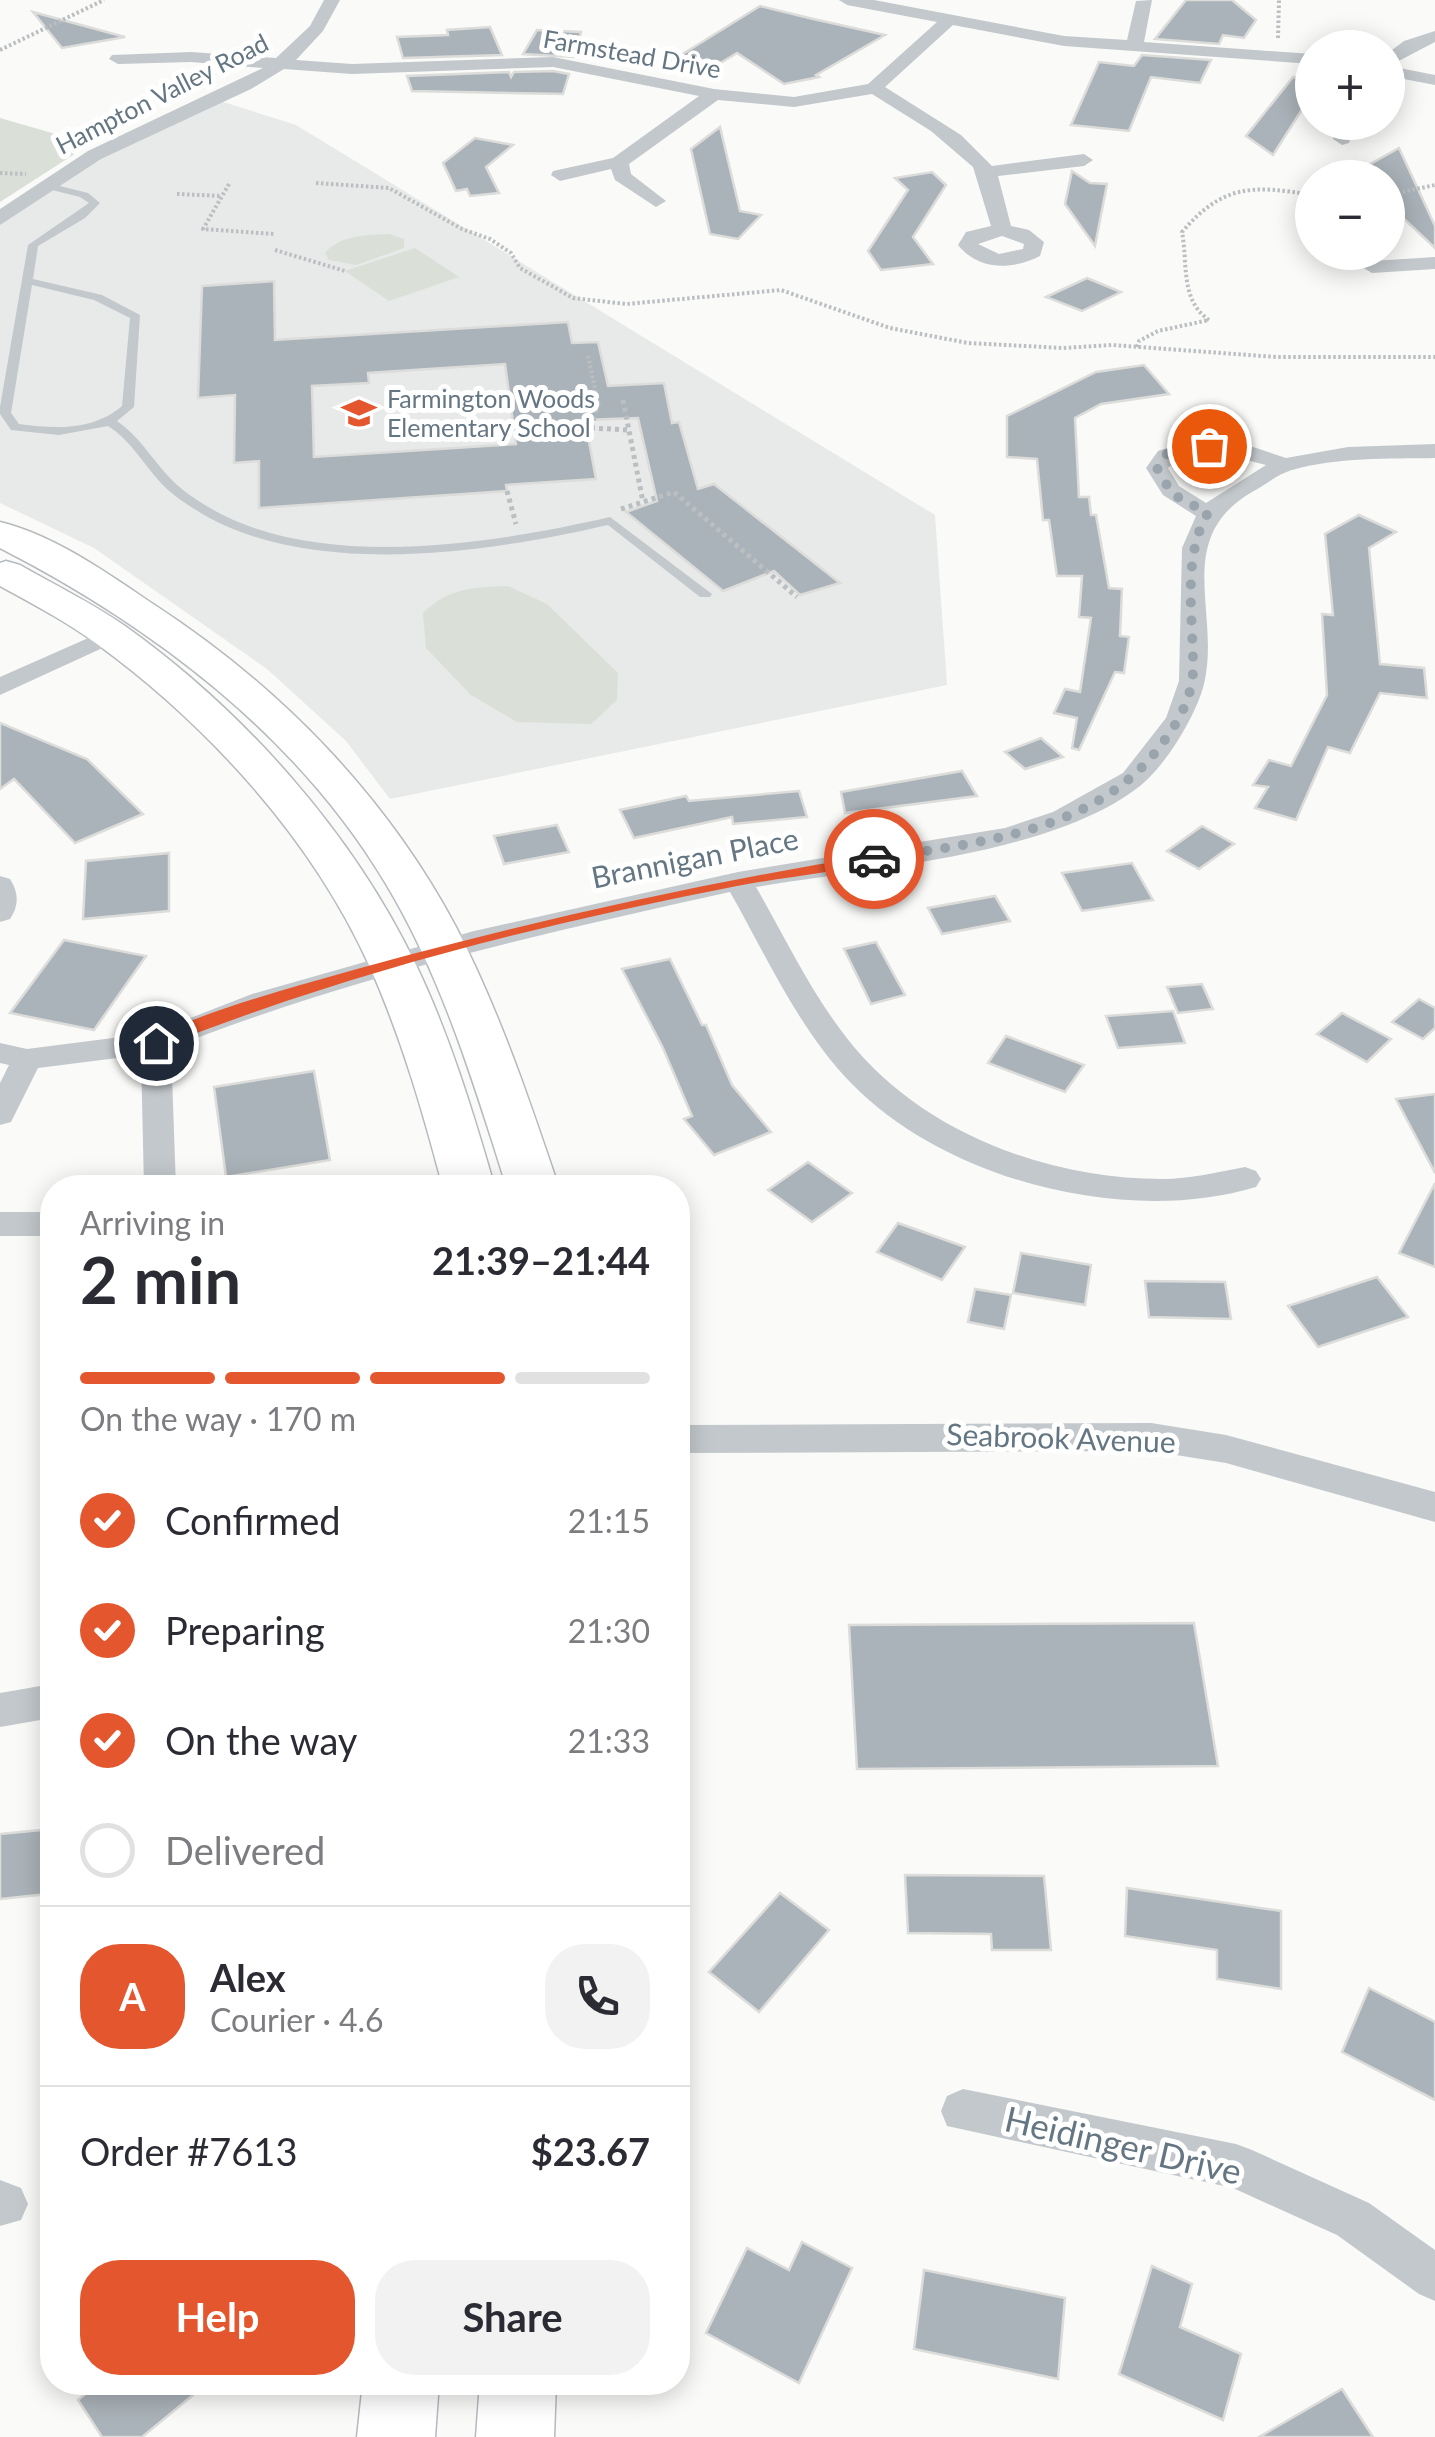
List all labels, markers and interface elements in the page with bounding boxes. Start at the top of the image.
street label: Farmstead Drive [541,23,723,83]
street label: Hampton Valley Road [50,27,273,160]
map controls [1295,30,1405,270]
button: + [1295,30,1405,140]
button: − [1295,160,1405,270]
place label: Farmington Woods Elementary School [387,383,595,442]
school or university icon: Farmington Woods Elementary School [340,394,378,432]
pin [1167,404,1252,489]
icon: bag [1182,419,1237,474]
courier [824,809,924,909]
street label: Brannigan Place [588,819,801,895]
icon: car [847,832,902,887]
pin [114,1001,199,1086]
icon: home [129,1016,184,1071]
text: Arriving in [80,1203,225,1242]
text: 21:39–21:44 [432,1237,650,1283]
text: 2 min [80,1240,241,1318]
text: On the way · 170 m [80,1399,356,1438]
street label: Seabrook Avenue [946,1415,1176,1459]
icon: check [80,1493,135,1548]
text: Confirmed [165,1497,341,1543]
text: 21:15 [568,1501,650,1540]
icon: check [80,1603,135,1658]
text: Preparing [165,1607,325,1653]
text: 21:30 [568,1611,650,1650]
icon: check [80,1713,135,1768]
text: On the way [165,1717,357,1763]
text: 21:33 [568,1721,650,1760]
text: Delivered [165,1827,325,1873]
button: phone [545,1944,650,2049]
text: Alex [210,1954,286,2000]
text: A [119,1973,146,2019]
text: Courier · 4.6 [210,2000,384,2039]
street label: Heidinger Drive [1001,2096,1246,2192]
text: Order #7613 [80,2128,297,2174]
text: $23.67 [531,2128,650,2174]
button: Help [80,2260,355,2375]
button: Share [375,2260,650,2375]

